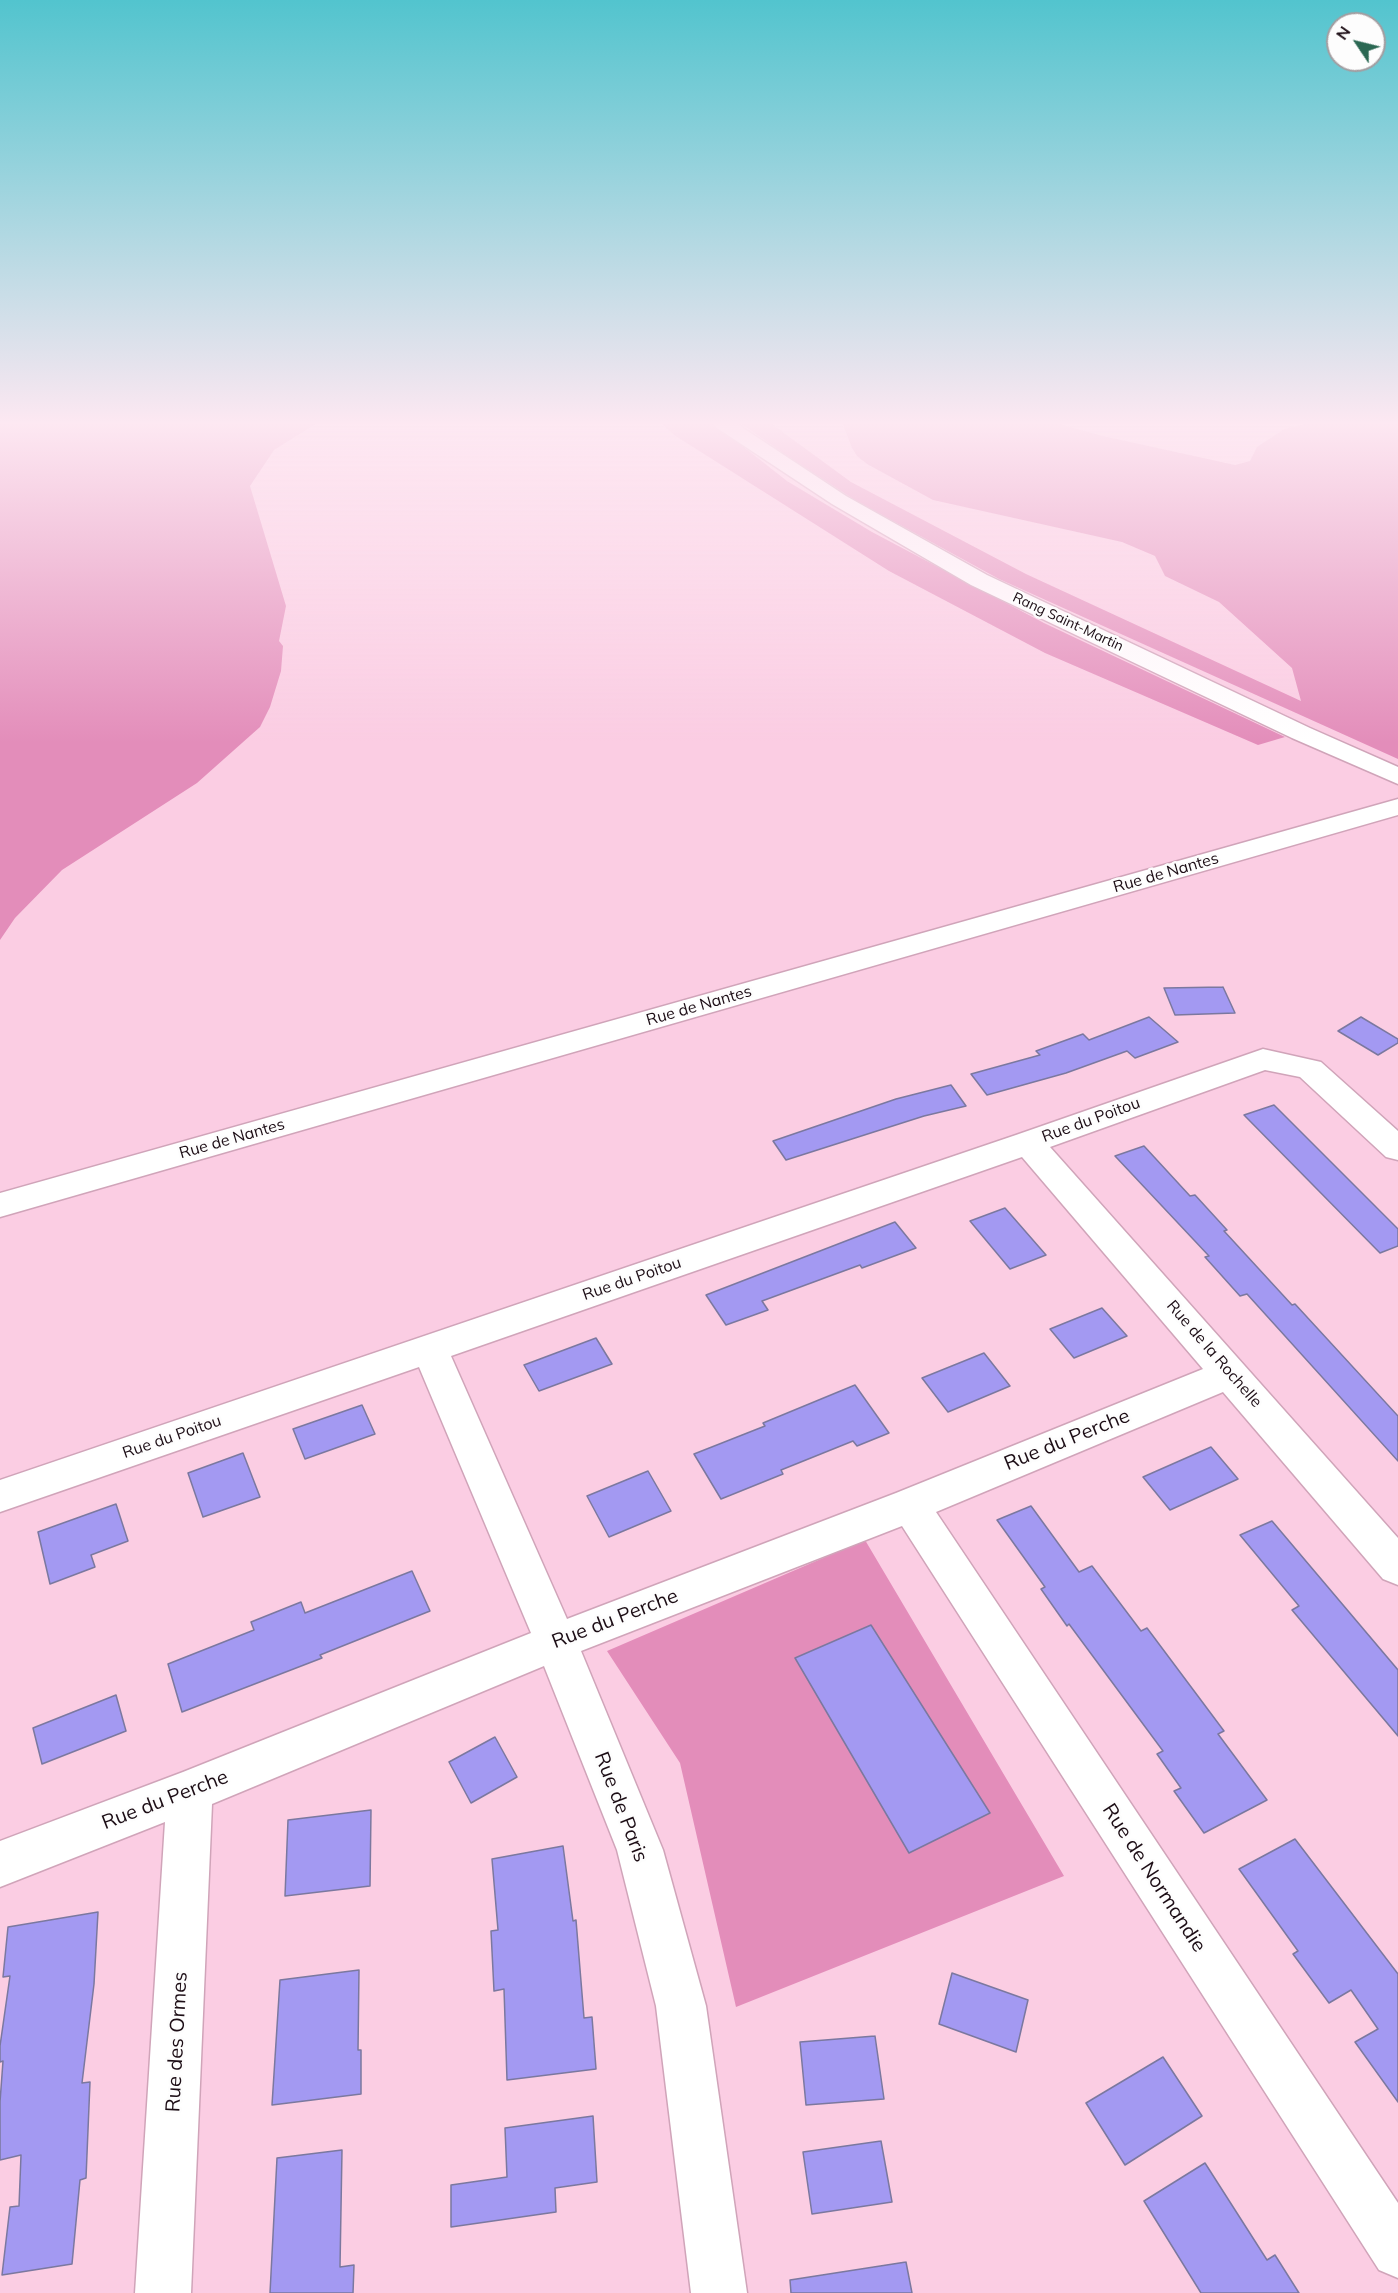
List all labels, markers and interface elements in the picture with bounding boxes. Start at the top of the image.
north arrow [1326,12,1386,72]
text: N [1331,22,1355,44]
street label: Rang Saint-Martin [1010,589,1126,655]
street label: Rue de Nantes [1111,849,1221,897]
street label: Rue de Nantes [644,982,754,1030]
street label: Rue du Poitou [1039,1093,1143,1147]
street label: Rue de Nantes [177,1115,287,1163]
street label: Rue du Poitou [580,1253,684,1305]
street label: Rue de la Rochelle [1162,1297,1266,1411]
street label: Rue du Perche [1001,1404,1133,1476]
street label: Rue du Poitou [120,1411,224,1463]
street label: Rue du Perche [548,1584,682,1654]
street label: Rue de Paris [589,1749,653,1865]
street label: Rue du Perche [98,1765,232,1835]
street label: Rue de Normandie [1097,1799,1211,1957]
street label: Rue des Ormes [161,1971,193,2113]

